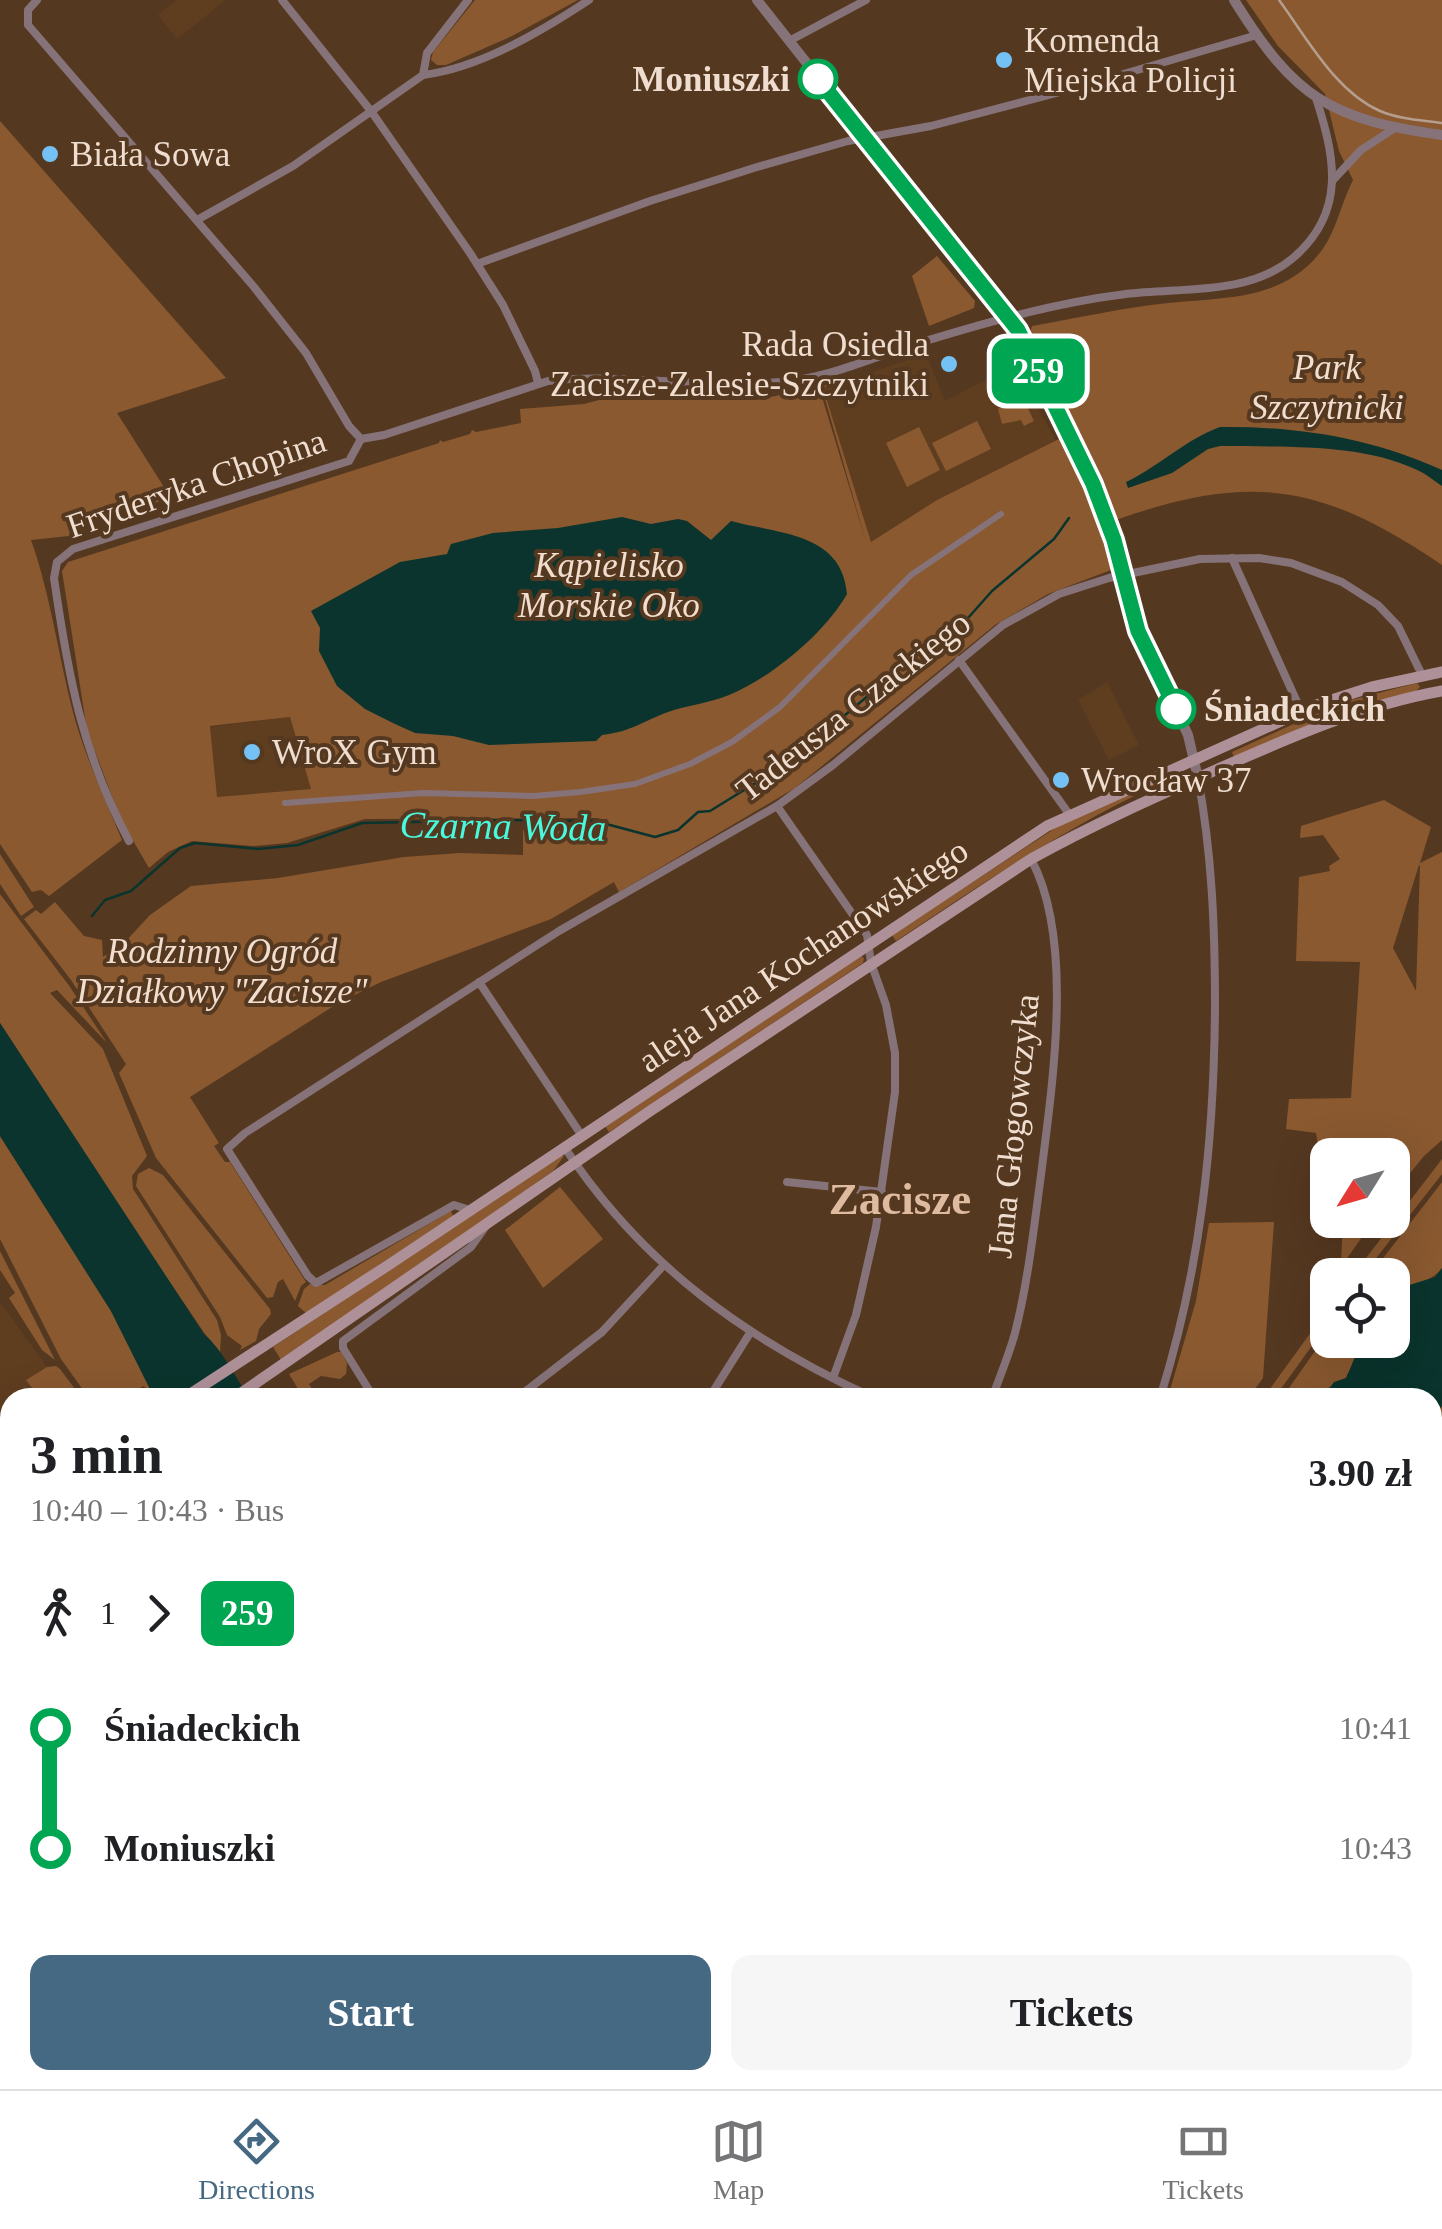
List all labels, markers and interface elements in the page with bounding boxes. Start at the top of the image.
place label: Komenda Miejska Policji [1024,21,1237,100]
marker: Komenda Miejska Policji [993,49,1015,71]
place label: Moniuszki [632,60,790,99]
marker: Moniuszki [799,60,837,98]
place label: Biała Sowa [70,135,231,174]
marker: Biała Sowa [39,143,61,165]
place label: Rada Osiedla Zacisze-Zalesie-Szczytniki [550,325,929,404]
line badge: 259 [980,338,1096,404]
park label: Park Szczytnicki [1250,348,1404,427]
text: 259 [1012,352,1064,391]
marker: Rada Osiedla Zacisze-Zalesie-Szczytniki [938,353,960,375]
street label: Fryderyka Chopina [62,421,331,546]
park label: Kąpielisko Morskie Oko [517,546,700,625]
street label: Tadeusza Czackiego [729,603,978,810]
place label: Śniadeckich [1204,689,1385,729]
marker: Śniadeckich [1157,690,1195,728]
place label: WroX Gym [272,733,437,772]
marker: WroX Gym [241,741,263,763]
place label: Wrocław 37 [1081,761,1252,800]
marker: Wrocław 37 [1050,769,1072,791]
water label: Czarna Woda [399,803,607,849]
street label: aleja Jana Kochanowskiego [631,831,975,1080]
park label: Rodzinny Ogród Działkowy "Zacisze" [76,932,368,1011]
street label: Jana Głogowczyka [980,992,1047,1260]
north arrow [1310,1138,1410,1238]
map controls [1310,1138,1410,1358]
district label: Zacisze [829,1174,971,1224]
button: locate [1310,1258,1410,1358]
text: 3 min [30,1424,163,1485]
text: 3.90 zł [1309,1452,1412,1494]
text: 10:40 – 10:43 · Bus [30,1492,284,1528]
icon: walk [30,1586,85,1641]
icon: forward [131,1586,186,1641]
text: 259 [221,1594,274,1633]
text: 1 [100,1595,116,1631]
text: Śniadeckich [104,1707,300,1749]
text: 10:41 [1339,1710,1412,1746]
text: Moniuszki [104,1827,275,1869]
text: 10:43 [1339,1830,1412,1866]
button: Start [30,1955,711,2070]
button: Tickets [731,1955,1412,2070]
tab: Directions [198,2114,315,2206]
tab: Map [711,2114,766,2206]
tab: Tickets [1162,2114,1244,2206]

